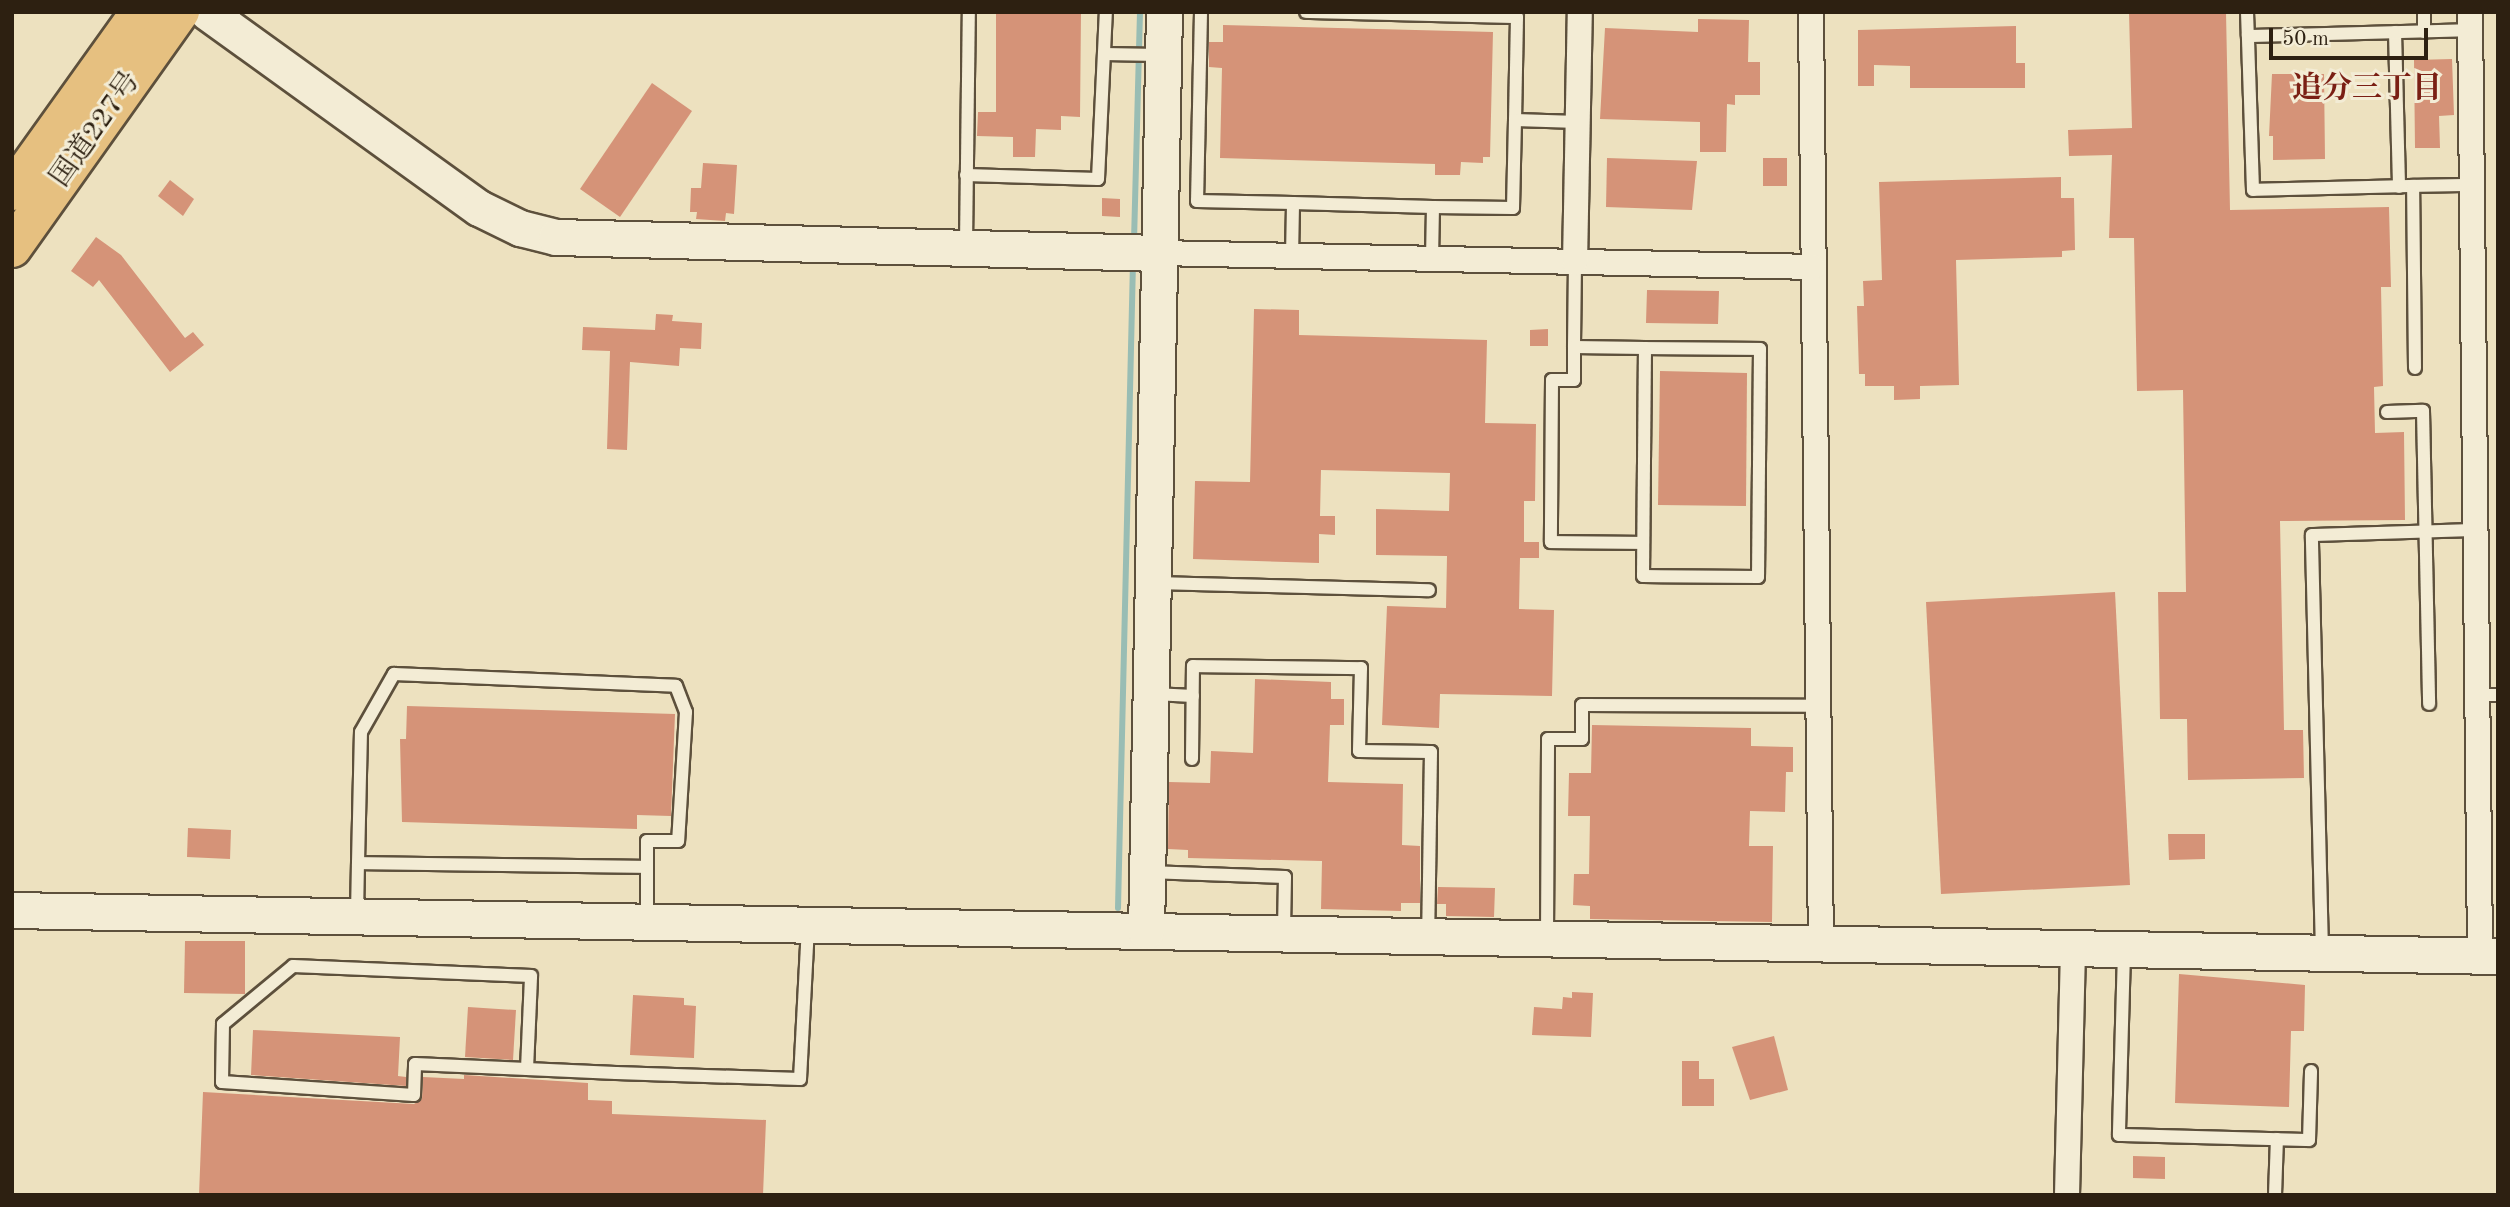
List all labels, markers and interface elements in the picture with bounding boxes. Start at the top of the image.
scale bar [2272,14,2431,58]
text: 50 m [2282,29,2329,50]
street label: 国道227号 [44,66,148,194]
district label: 追分三丁目 [2292,71,2442,107]

